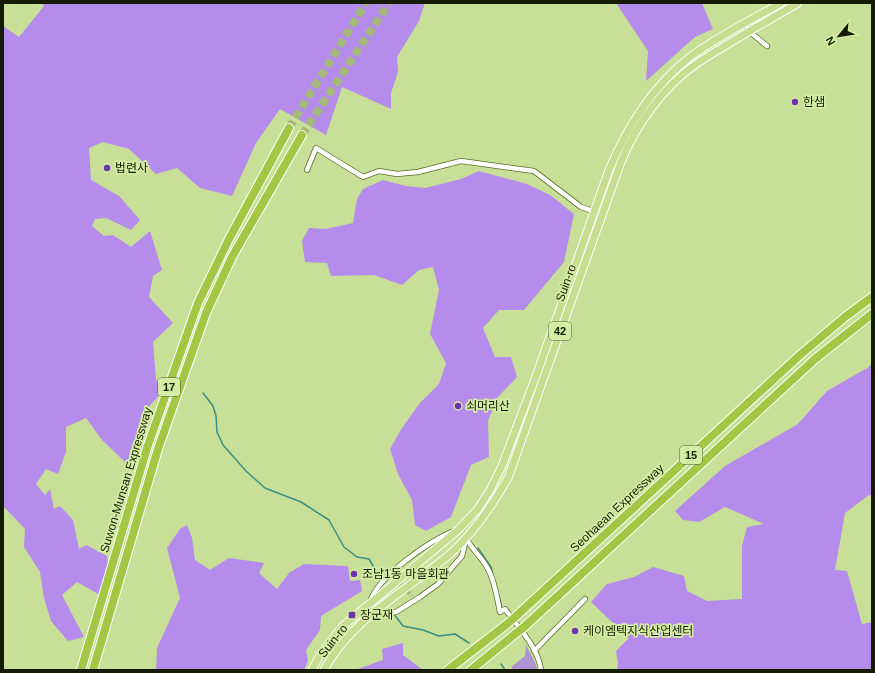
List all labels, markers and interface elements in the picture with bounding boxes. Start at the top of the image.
north arrow [819,16,859,56]
text: N [823,35,838,47]
place label: 한샘 [803,95,825,109]
marker: 한샘 [790,97,800,107]
place label: 법련사 [115,161,148,175]
marker: 법련사 [102,163,112,173]
street label: Suin-ro [553,262,579,304]
road number: 42 [549,322,571,340]
road number: 17 [158,378,180,396]
place label: 쇠머리산 [466,399,510,413]
marker: 쇠머리산 [453,401,463,411]
street label: Suwon-Munsan Expressway [97,406,155,554]
road number: 15 [680,446,702,464]
street label: Seohaean Expressway [567,461,667,555]
place label: 조남1동 마을회관 [362,567,449,581]
marker: 조남1동 마을회관 [349,569,359,579]
place label: 장군재 [360,608,393,622]
marker: 장군재 [347,610,357,620]
street label: Suin-ro [315,621,351,660]
place label: 케이엠텍지식산업센터 [583,624,693,638]
marker: 케이엠텍지식산업센터 [570,626,580,636]

